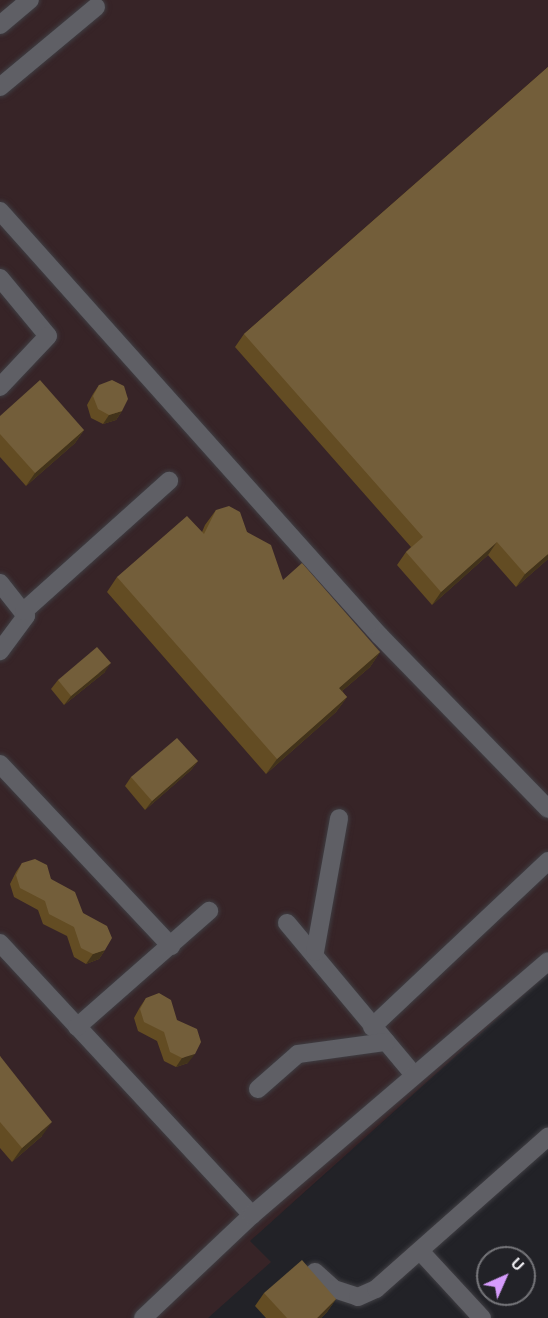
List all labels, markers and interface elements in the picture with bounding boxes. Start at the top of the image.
north arrow [476,1246,536,1306]
text: U [506,1253,529,1276]

